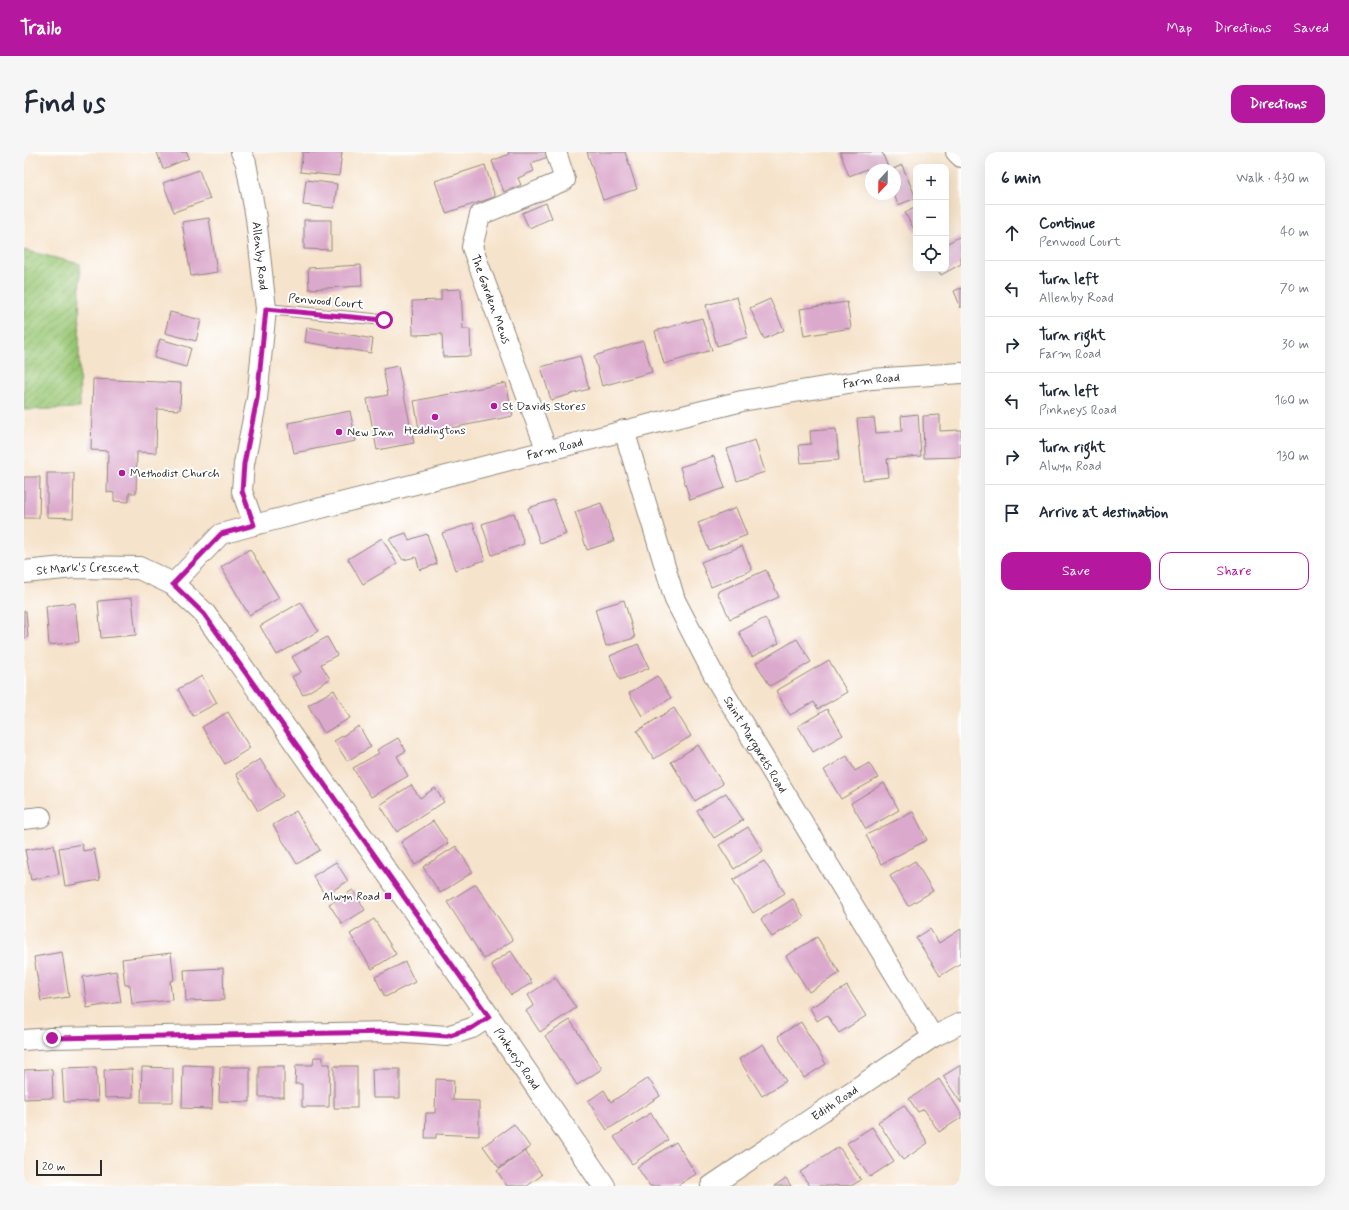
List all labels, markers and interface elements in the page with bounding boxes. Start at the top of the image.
text: Trailo [20,16,62,41]
text: Map [1166,19,1192,37]
text: Directions [1214,19,1272,37]
text: Saved [1294,19,1329,37]
button: Directions [1231,85,1325,123]
text: Find us [24,86,105,123]
north arrow [865,164,901,200]
map controls [913,164,949,272]
button: + [913,164,949,200]
text: 6 min [1001,167,1041,189]
text: Walk · 430 m [1236,170,1309,187]
button: − [913,200,949,236]
text: Continue [1039,214,1095,234]
street label: Allenby Road [247,221,271,291]
icon: ahead [1001,222,1023,244]
text: 40 m [1280,224,1309,241]
text: Penwood Court [1039,234,1121,251]
button: locate [913,236,949,272]
street label: The Garden Mews [467,253,514,346]
text: Turn left [1039,270,1099,290]
icon: left [1001,278,1023,300]
text: 70 m [1280,280,1309,297]
text: Allenby Road [1039,290,1114,307]
street label: Penwood Court [288,291,364,313]
route start [375,311,393,329]
text: Turn right [1039,326,1106,346]
icon: right [1001,334,1023,356]
text: 30 m [1282,336,1309,353]
text: Farm Road [1039,346,1101,363]
street label: Farm Road [842,370,900,393]
text: Turn left [1039,382,1099,402]
icon: left [1001,390,1023,412]
text: 160 m [1274,392,1309,409]
place label: St Davids Stores [502,399,587,415]
marker: St Davids Stores [489,401,499,411]
text: Pinkneys Road [1039,402,1117,419]
marker: Heddingtons [430,412,440,422]
place label: Heddingtons [404,423,466,440]
place label: New Inn [347,425,394,441]
marker: New Inn [334,427,344,437]
street label: Farm Road [525,435,585,464]
text: Turn right [1039,438,1106,458]
icon: right [1001,446,1023,468]
text: 130 m [1276,448,1309,465]
text: Alwyn Road [1039,458,1102,475]
place label: Methodist Church [130,466,220,482]
marker: Methodist Church [117,468,127,478]
icon: arrive [1001,502,1023,524]
text: Arrive at destination [1039,503,1168,523]
button: Save [1001,552,1151,590]
button: Share [1159,552,1309,590]
street label: St Mark's Crescent [35,560,140,580]
street label: Saint Margarets Road [719,694,790,796]
place label: Alwyn Road [322,889,380,905]
marker: Alwyn Road [383,891,393,901]
street label: Pinkneys Road [490,1025,543,1093]
route end [43,1029,61,1047]
street label: Edith Road [809,1082,862,1125]
scale bar [36,1158,102,1177]
text: 20 m [42,1160,65,1174]

